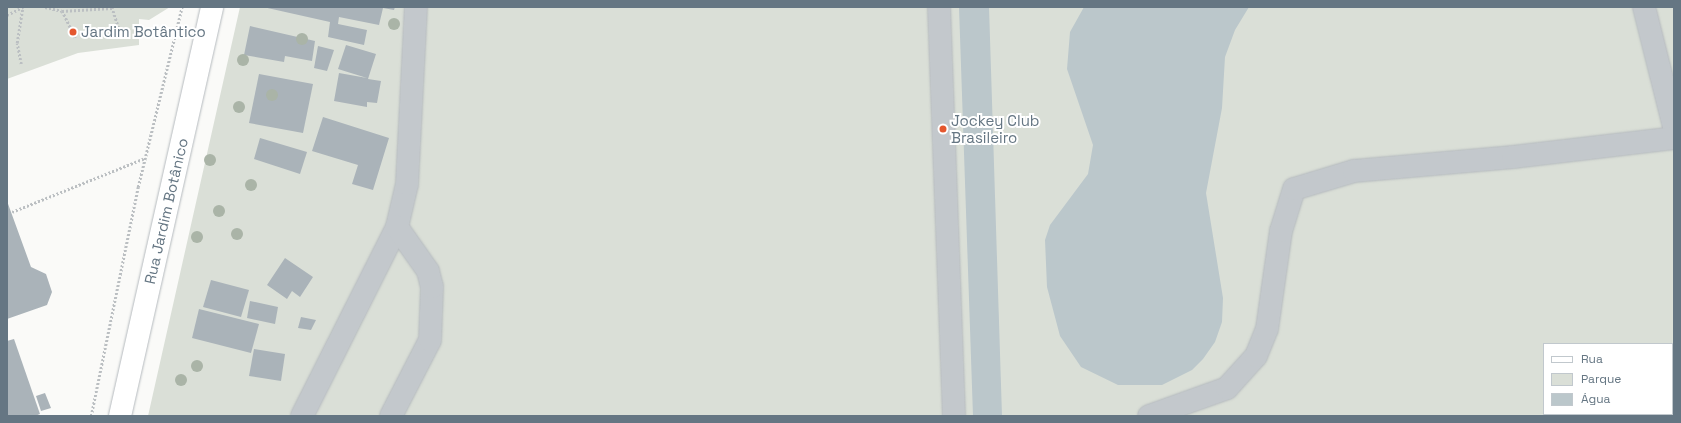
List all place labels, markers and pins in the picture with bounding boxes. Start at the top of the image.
place label: Jardim Botântico [81,23,206,41]
marker: Jardim Botântico [68,27,78,37]
place label: Jockey Club Brasileiro [951,111,1039,146]
marker: Jockey Club Brasileiro [938,124,948,134]

